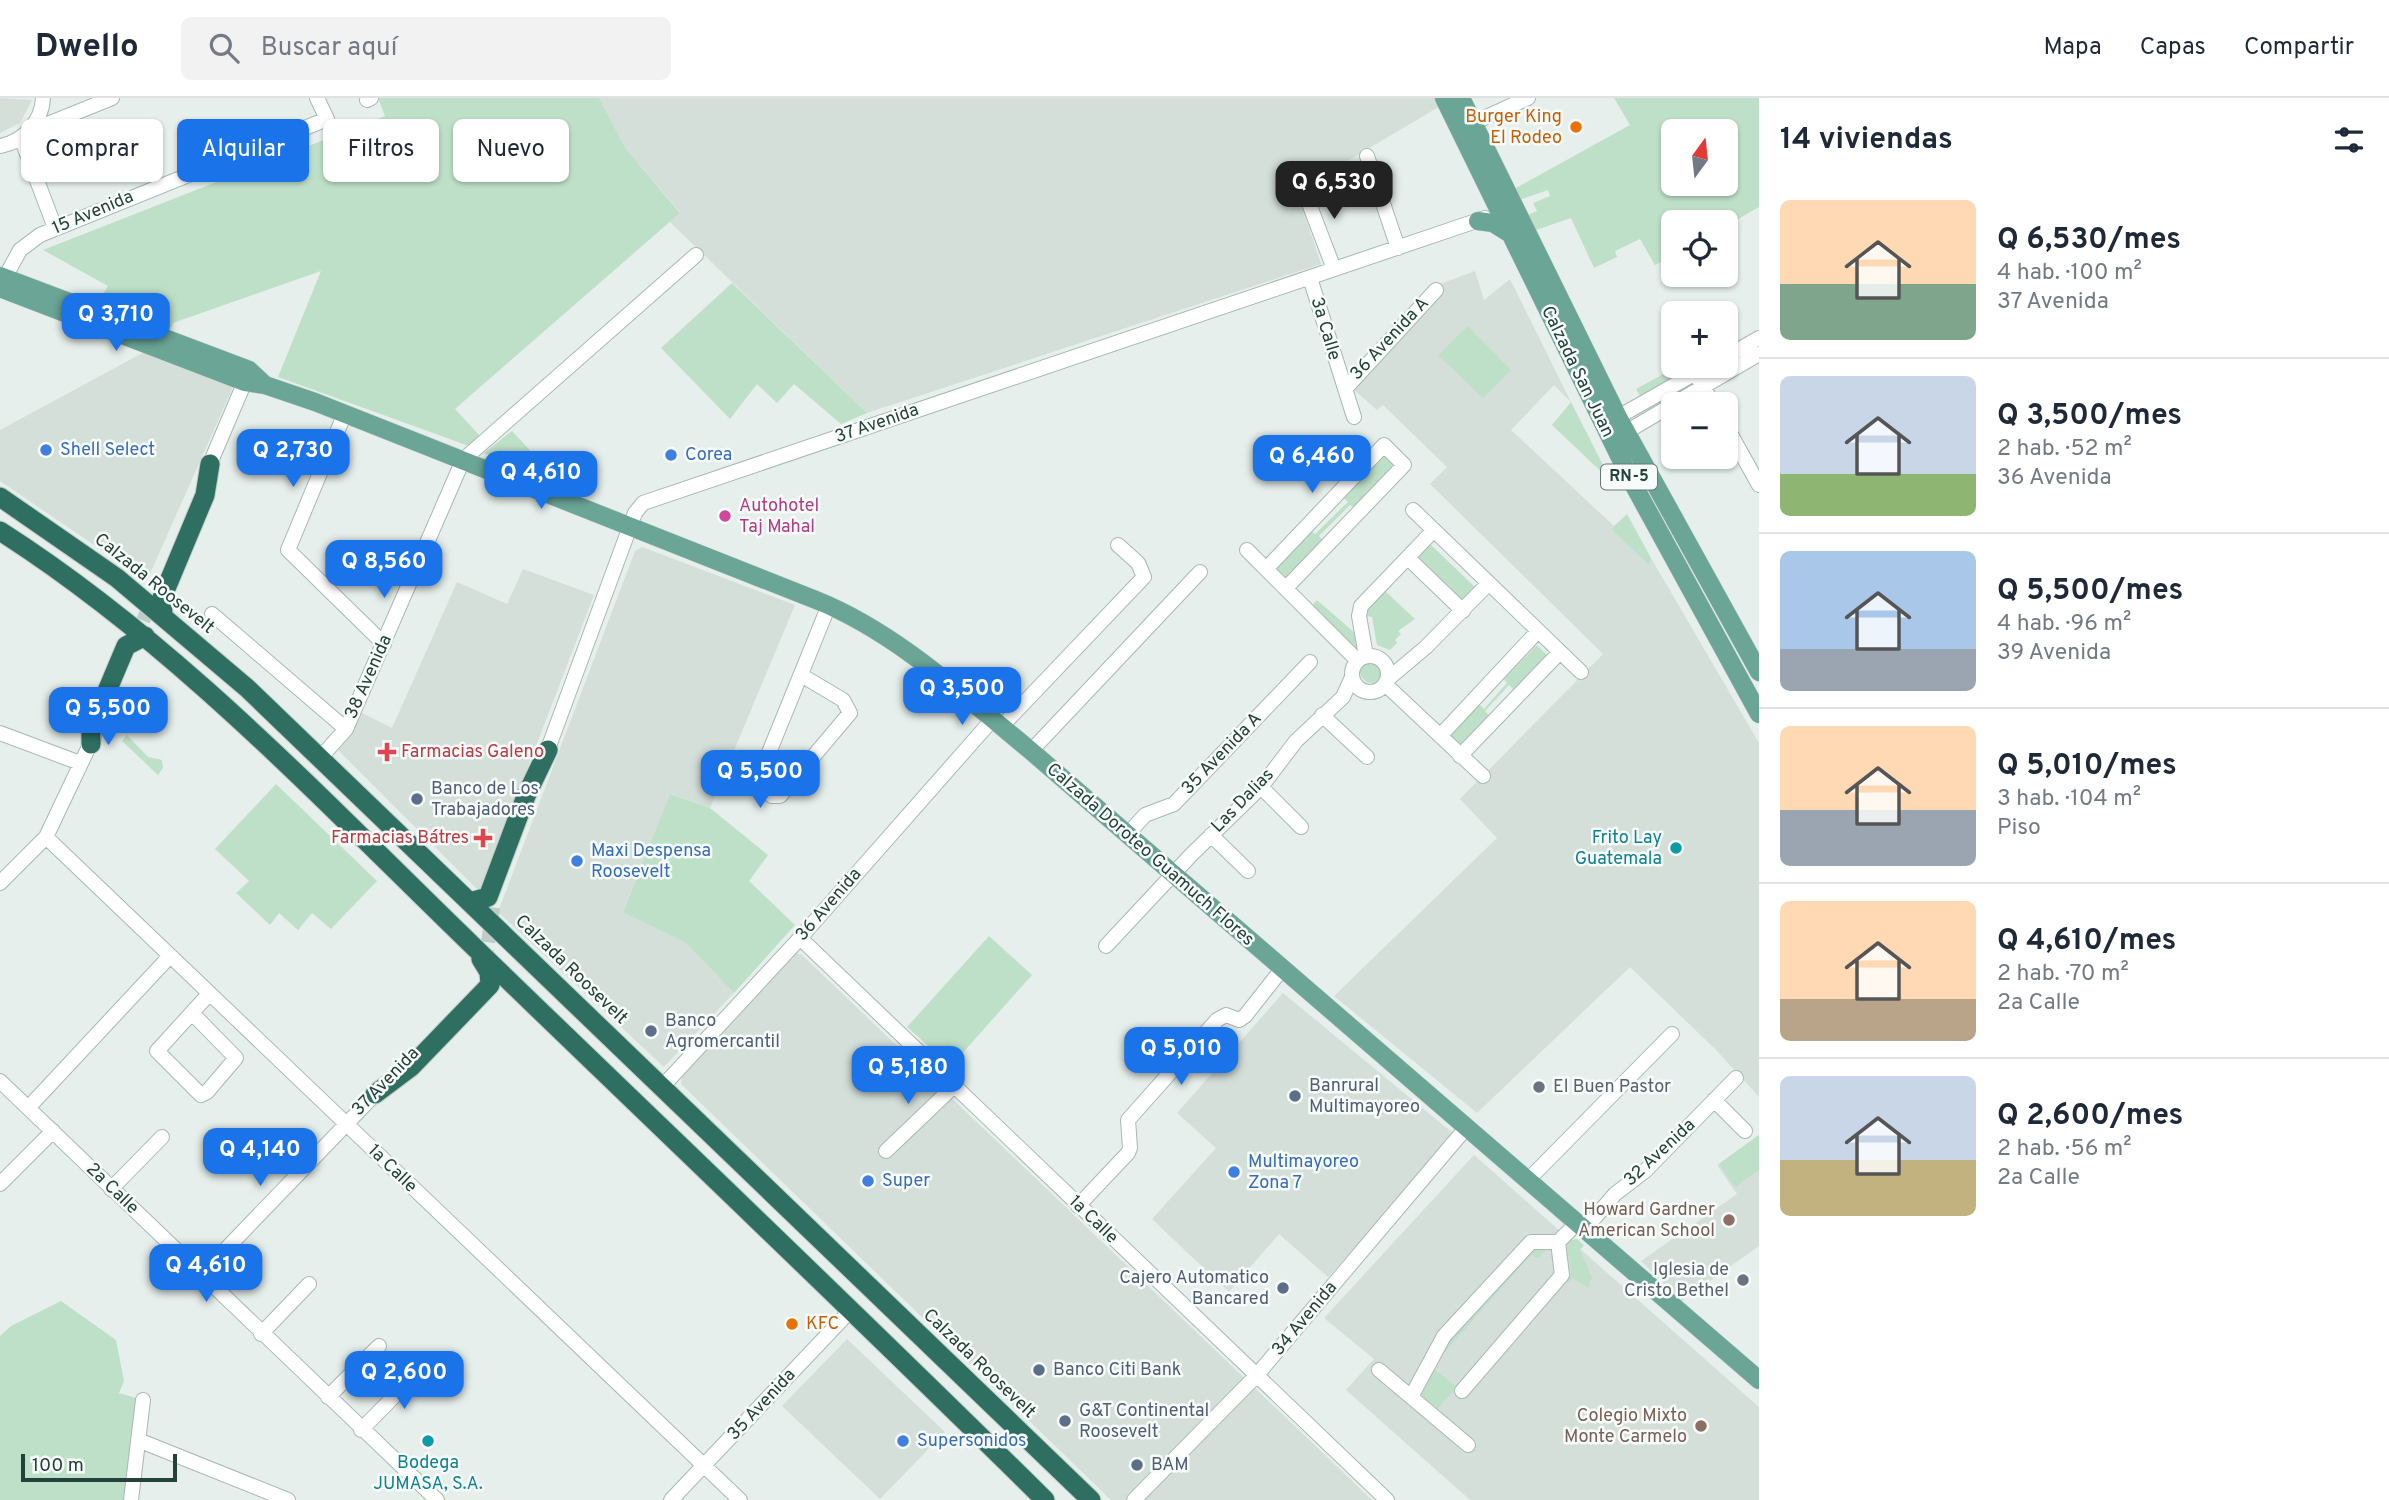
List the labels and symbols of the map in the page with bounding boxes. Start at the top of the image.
place label: Burger King El Rodeo [1465,106,1562,150]
marker: Burger King El Rodeo [1568,119,1584,135]
north arrow [1661,119,1738,196]
pin: Q 6,530 [1269,162,1399,221]
street label: 15 Avenida [49,186,137,240]
street label: 36 Avenida A [1346,293,1434,385]
pin: Q 3,710 [51,294,181,353]
street label: 3a Calle [1305,295,1345,363]
street label: Calzada San Juan [1535,303,1619,441]
street label: 37 Avenida [832,399,922,449]
pin: Q 2,730 [228,430,358,489]
pin: Q 6,460 [1247,436,1377,495]
place label: Shell Select [60,439,155,462]
marker: Shell Select [38,442,54,458]
place label: Corea [685,444,732,467]
marker: Corea [663,447,679,463]
pin: Q 4,610 [476,452,606,511]
road number: RN-5 [1601,464,1657,490]
place label: Autohotel Taj Mahal [739,495,819,539]
marker: Autohotel Taj Mahal [717,508,733,524]
street label: Calzada Roosevelt [89,528,219,640]
pin: Q 8,560 [319,540,449,600]
street label: 38 Avenida [340,631,398,723]
pin: Q 3,500 [897,668,1027,727]
pin: Q 5,500 [43,688,173,747]
street label: 35 Avenida A [1177,708,1267,800]
place label: Farmacias Galeno [401,741,544,764]
marker: Farmacias Galeno [379,744,395,760]
pin: Q 5,500 [695,750,825,810]
street label: Calzada Doroteo Guamuch Flores [1041,758,1259,952]
street label: Las Dalias [1207,764,1279,838]
place label: Banco de Los Trabajadores [431,778,539,822]
marker: Banco de Los Trabajadores [409,791,425,807]
place label: Farmacias Bátres [331,827,469,850]
place label: Frito Lay Guatemala [1575,827,1662,871]
marker: Farmacias Bátres [475,830,491,846]
place label: Maxi Despensa Roosevelt [591,840,711,884]
marker: Frito Lay Guatemala [1668,840,1684,856]
marker: Maxi Despensa Roosevelt [569,853,585,869]
street label: 36 Avenida [791,864,867,946]
street label: Calzada Roosevelt [510,910,632,1030]
place label: Banco Agromercantil [665,1010,780,1054]
marker: Banco Agromercantil [643,1023,659,1039]
pin: Q 5,010 [1116,1028,1246,1087]
street label: 37 Avenida [347,1043,425,1121]
pin: Q 5,180 [843,1046,973,1106]
place label: Banrural Multimayoreo [1309,1075,1420,1119]
place label: El Buen Pastor [1553,1076,1671,1099]
marker: El Buen Pastor [1531,1079,1547,1095]
marker: Banrural Multimayoreo [1287,1088,1303,1104]
street label: 32 Avenida [1619,1114,1701,1192]
pin: Q 4,140 [195,1128,325,1188]
street label: 1a Calle [362,1140,422,1198]
place label: Multimayoreo Zona 7 [1248,1151,1359,1195]
street label: 2a Calle [81,1158,143,1220]
marker: Multimayoreo Zona 7 [1226,1164,1242,1180]
place label: Super [882,1170,930,1193]
marker: Super [860,1173,876,1189]
street label: 1a Calle [1063,1191,1123,1249]
place label: Howard Gardner American School [1578,1199,1715,1243]
marker: Howard Gardner American School [1721,1212,1737,1228]
pin: Q 4,610 [141,1244,271,1304]
place label: Iglesia de Cristo Bethel [1624,1259,1729,1303]
place label: Cajero Automatico Bancared [1119,1267,1269,1311]
marker: Iglesia de Cristo Bethel [1735,1272,1751,1288]
street label: 34 Avenida [1267,1277,1343,1361]
marker: Cajero Automatico Bancared [1275,1280,1291,1296]
street label: Calzada Roosevelt [918,1304,1040,1424]
place label: KFC [806,1313,839,1336]
marker: KFC [784,1316,800,1332]
pin: Q 2,600 [339,1352,469,1411]
place label: Banco Citi Bank [1053,1359,1181,1382]
marker: Banco Citi Bank [1031,1362,1047,1378]
street label: 35 Avenida [723,1364,801,1446]
place label: G&T Continental Roosevelt [1079,1400,1209,1444]
place label: Colegio Mixto Monte Carmelo [1564,1405,1687,1449]
marker: G&T Continental Roosevelt [1057,1413,1073,1429]
marker: Colegio Mixto Monte Carmelo [1693,1418,1709,1434]
place label: Supersonidos [917,1430,1027,1453]
marker: Bodega JUMASA, S.A. [420,1433,436,1449]
marker: Supersonidos [895,1433,911,1449]
scale bar [21,1451,177,1483]
place label: Bodega JUMASA, S.A. [373,1452,483,1496]
place label: BAM [1151,1454,1189,1477]
marker: BAM [1129,1457,1145,1473]

